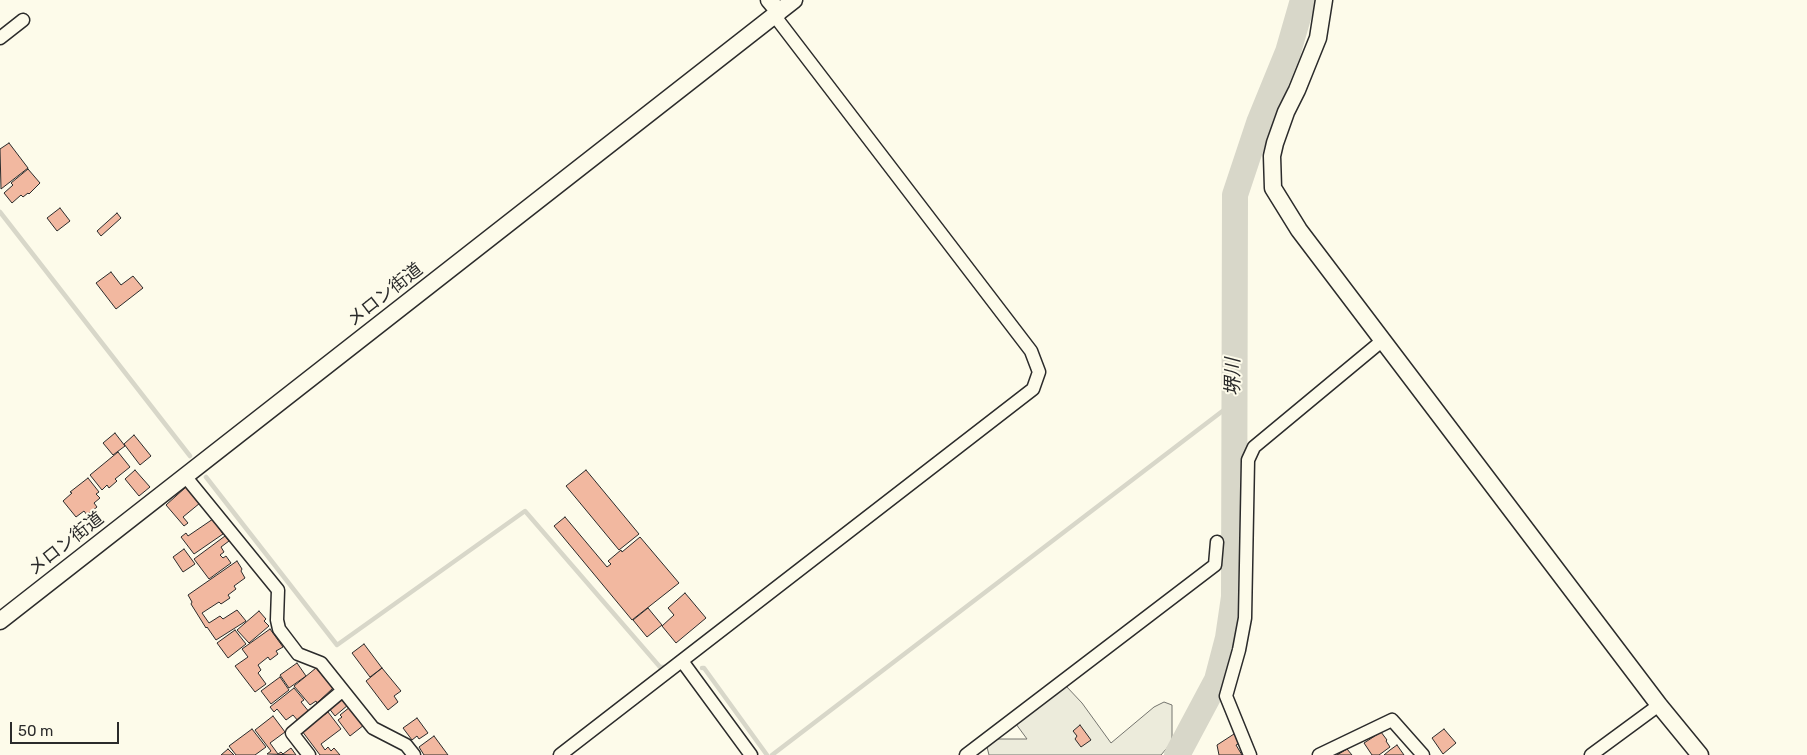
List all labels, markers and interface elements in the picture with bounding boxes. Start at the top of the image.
street label: メロン街道 [343,259,427,331]
water label: 堺川 [1223,358,1245,396]
street label: メロン街道 [24,508,108,580]
scale bar [12,712,121,744]
text: 50 m [18,722,53,740]

